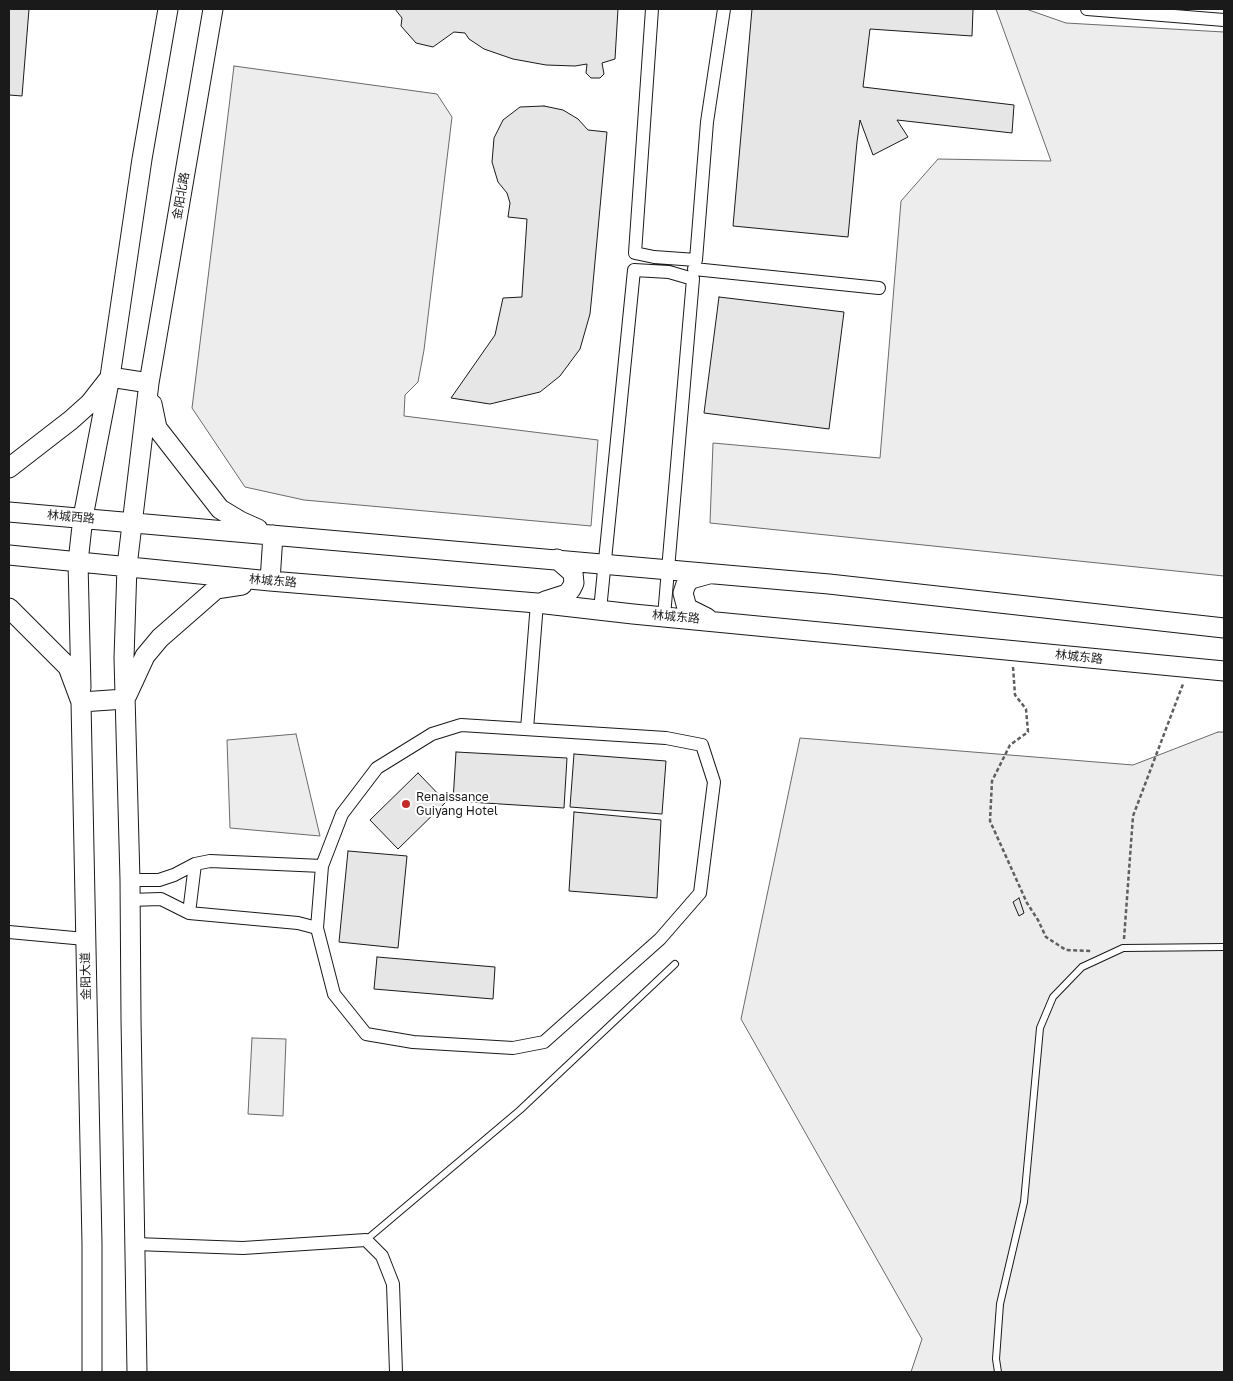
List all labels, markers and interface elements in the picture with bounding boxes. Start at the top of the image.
street label: 金阳北路 [170,171,192,221]
street label: 林城西路 [46,508,96,526]
street label: 林城东路 [248,572,298,590]
street label: 林城东路 [651,608,701,626]
street label: 林城东路 [1054,647,1104,667]
place label: Renaissance Guiyang Hotel [416,790,498,818]
marker: Renaissance Guiyang Hotel [400,798,412,810]
street label: 金阳大道 [78,952,94,1000]

